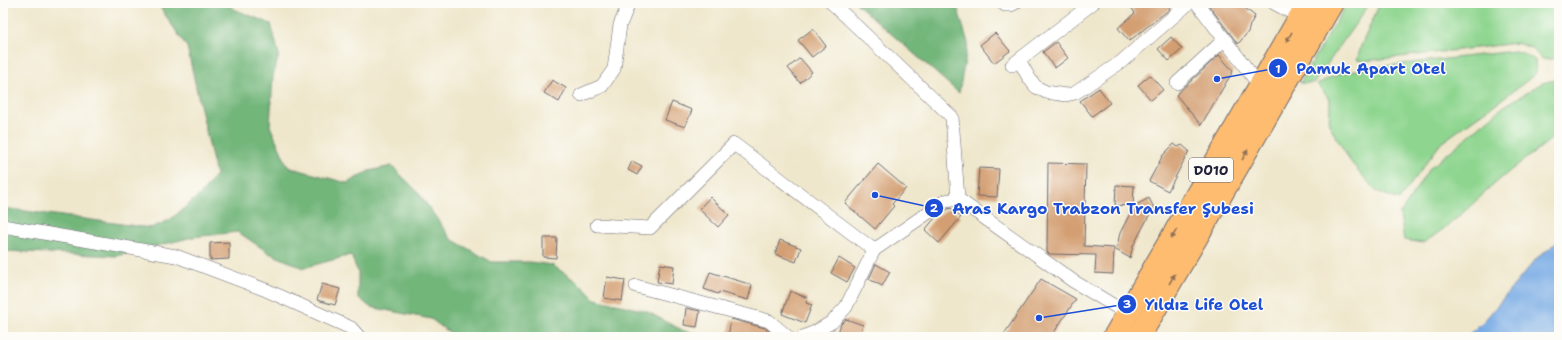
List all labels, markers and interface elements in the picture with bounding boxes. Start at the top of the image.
one-way arrow [1285,31,1292,43]
callout: Pamuk Apart Otel [1268,54,1453,82]
text: Pamuk Apart Otel [1296,58,1446,79]
text: 1 [1275,61,1281,77]
one-way arrow [1241,149,1248,161]
road number: D010 [1189,158,1233,182]
callout: Aras Kargo Trabzon Transfer Şubesi [924,194,1261,222]
text: Aras Kargo Trabzon Transfer Şubesi [952,198,1254,219]
text: 2 [930,200,939,216]
one-way arrow [1170,228,1177,240]
one-way arrow [1169,273,1176,285]
callout: Yıldız Life Otel [1117,290,1272,318]
text: Yıldız Life Otel [1145,294,1264,315]
text: 3 [1123,296,1131,312]

